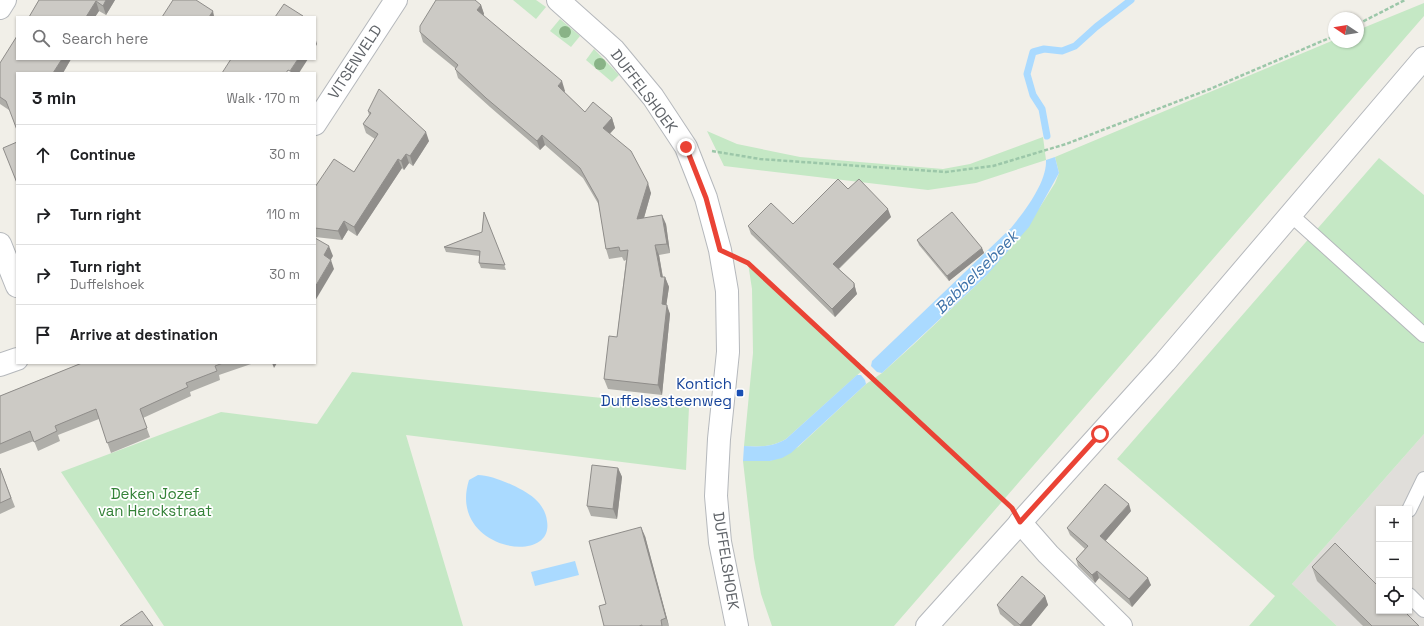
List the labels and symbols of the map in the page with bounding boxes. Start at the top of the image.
north arrow [1328,12,1364,48]
street label: VITSENVELD [323,21,386,103]
street label: DUFFELSHOEK [607,45,682,136]
route end [677,138,695,156]
water label: Babbelsebeek [930,225,1024,319]
place label: Kontich Duffelsesteenweg [601,374,732,410]
marker: Kontich Duffelsesteenweg [735,388,745,398]
route start [1091,425,1109,443]
park label: Deken Jozef van Herckstraat [98,484,212,520]
street label: DUFFELSHOEK [709,510,744,612]

